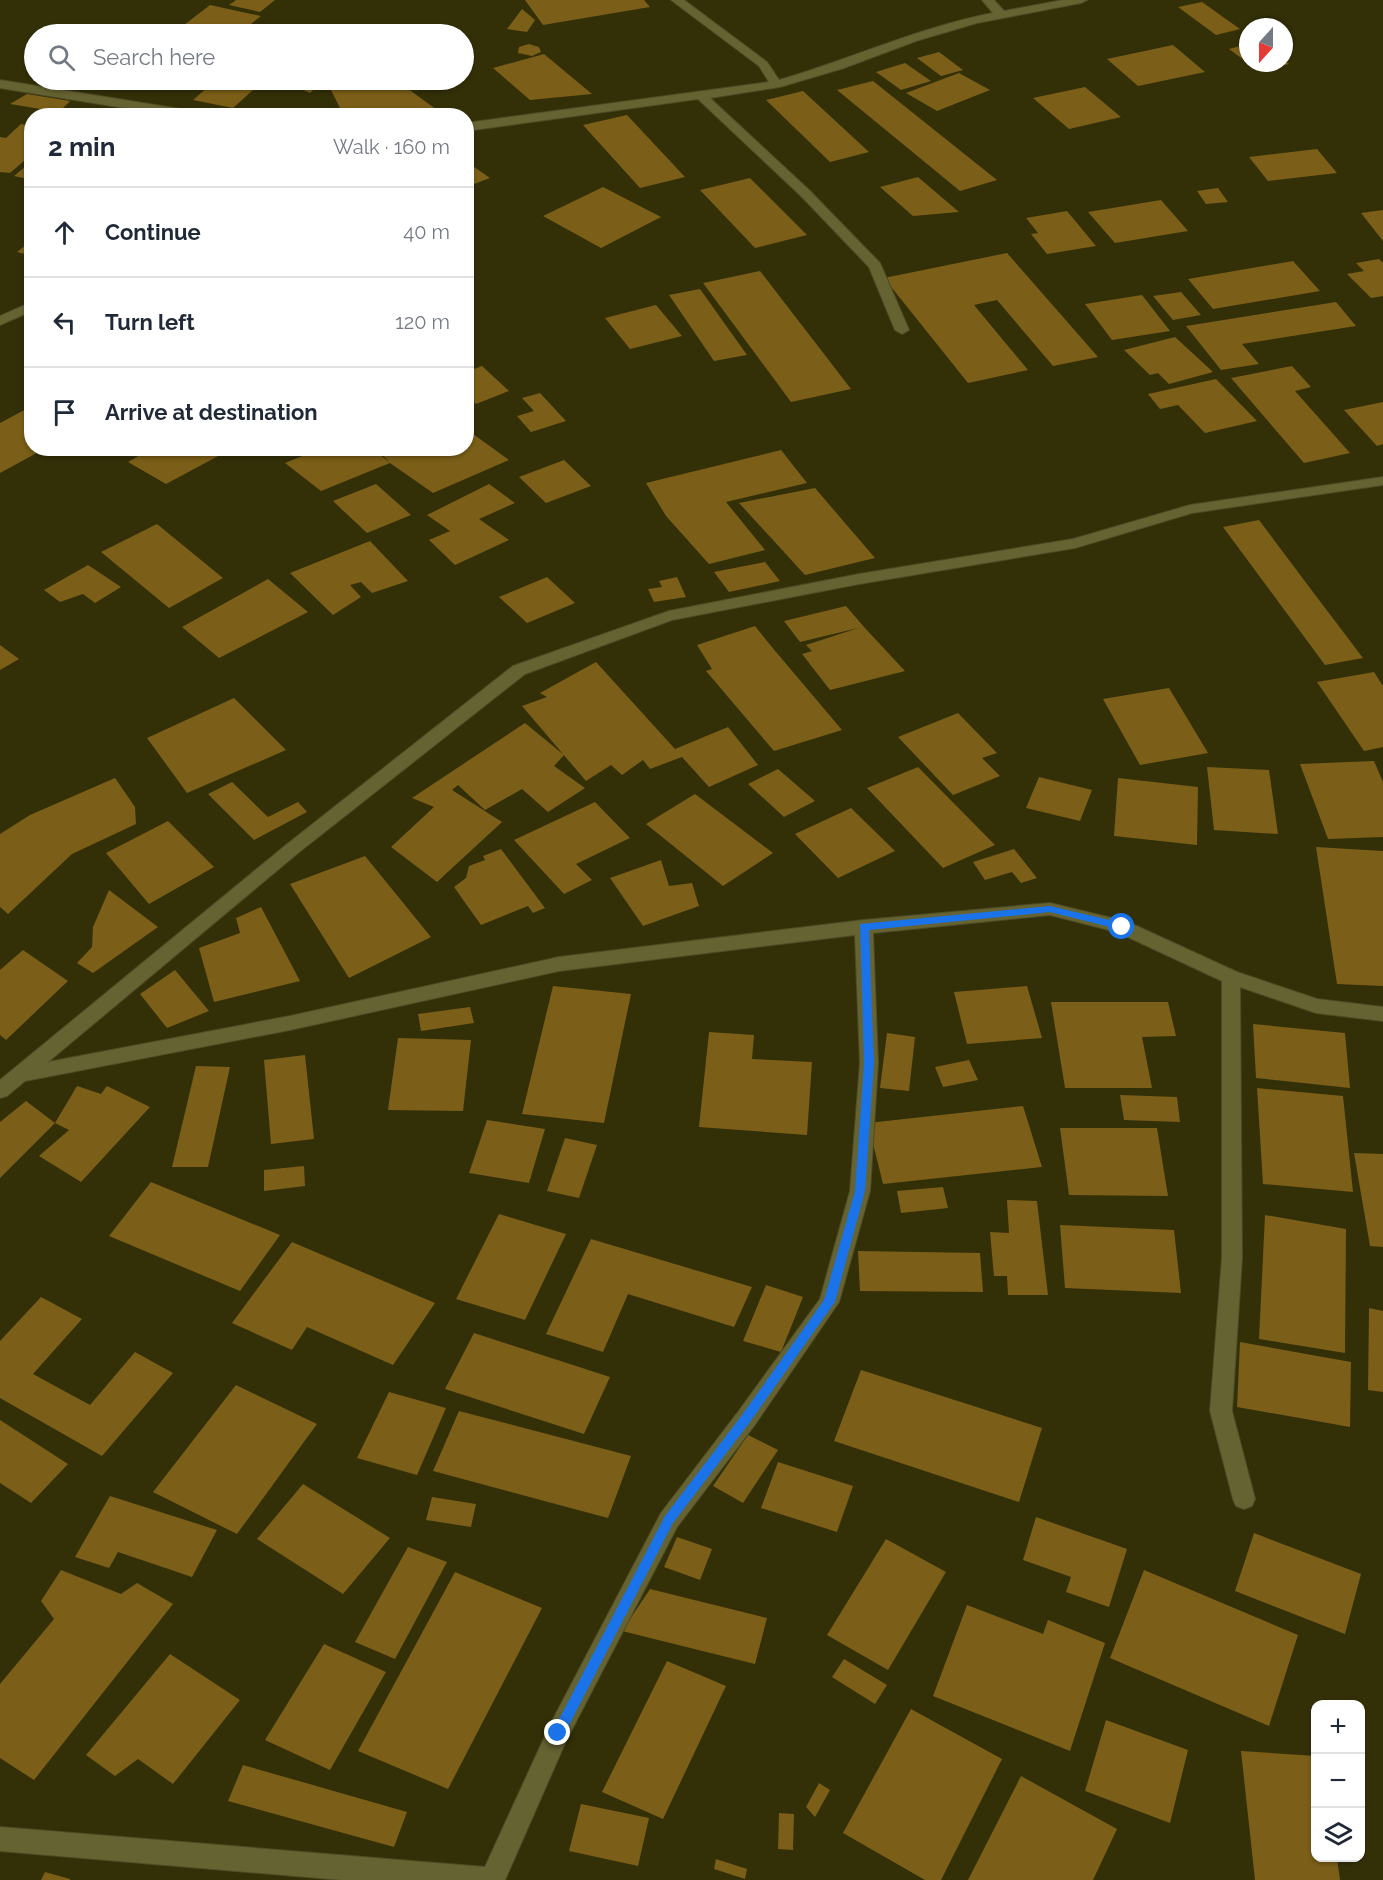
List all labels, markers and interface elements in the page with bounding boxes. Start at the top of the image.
north arrow [1239,18,1293,72]
search box [24,24,474,90]
icon: search [45,41,78,74]
text: Search here [93,44,215,70]
text: 2 min [48,132,115,162]
text: Walk · 160 m [333,135,450,159]
icon: ahead [48,216,81,249]
text: Continue [105,219,201,245]
text: 40 m [403,220,450,244]
icon: left [48,306,81,339]
text: Turn left [105,309,195,335]
text: 120 m [395,310,450,334]
icon: arrive [48,396,81,429]
text: Arrive at destination [105,399,318,425]
route start [1108,913,1134,939]
map controls [1311,1700,1365,1862]
button: + [1311,1700,1365,1754]
route end [544,1719,570,1745]
button: − [1311,1754,1365,1808]
button: layers [1311,1808,1365,1862]

